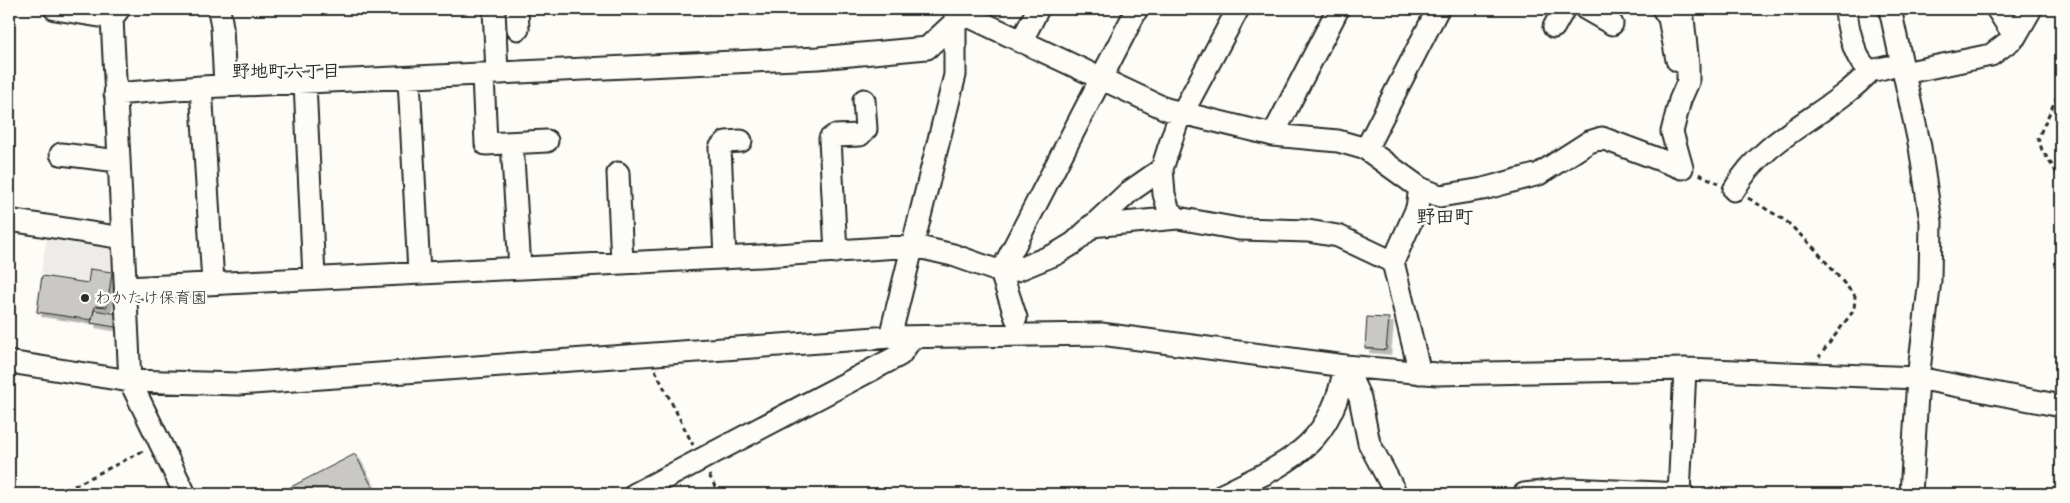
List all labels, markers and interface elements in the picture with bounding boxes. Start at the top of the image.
district label: 野地町六丁目 [232,58,340,87]
district label: 野田町 [1416,203,1474,233]
place label: わかたけ保育園 [95,286,207,311]
marker: わかたけ保育園 [79,292,91,304]

